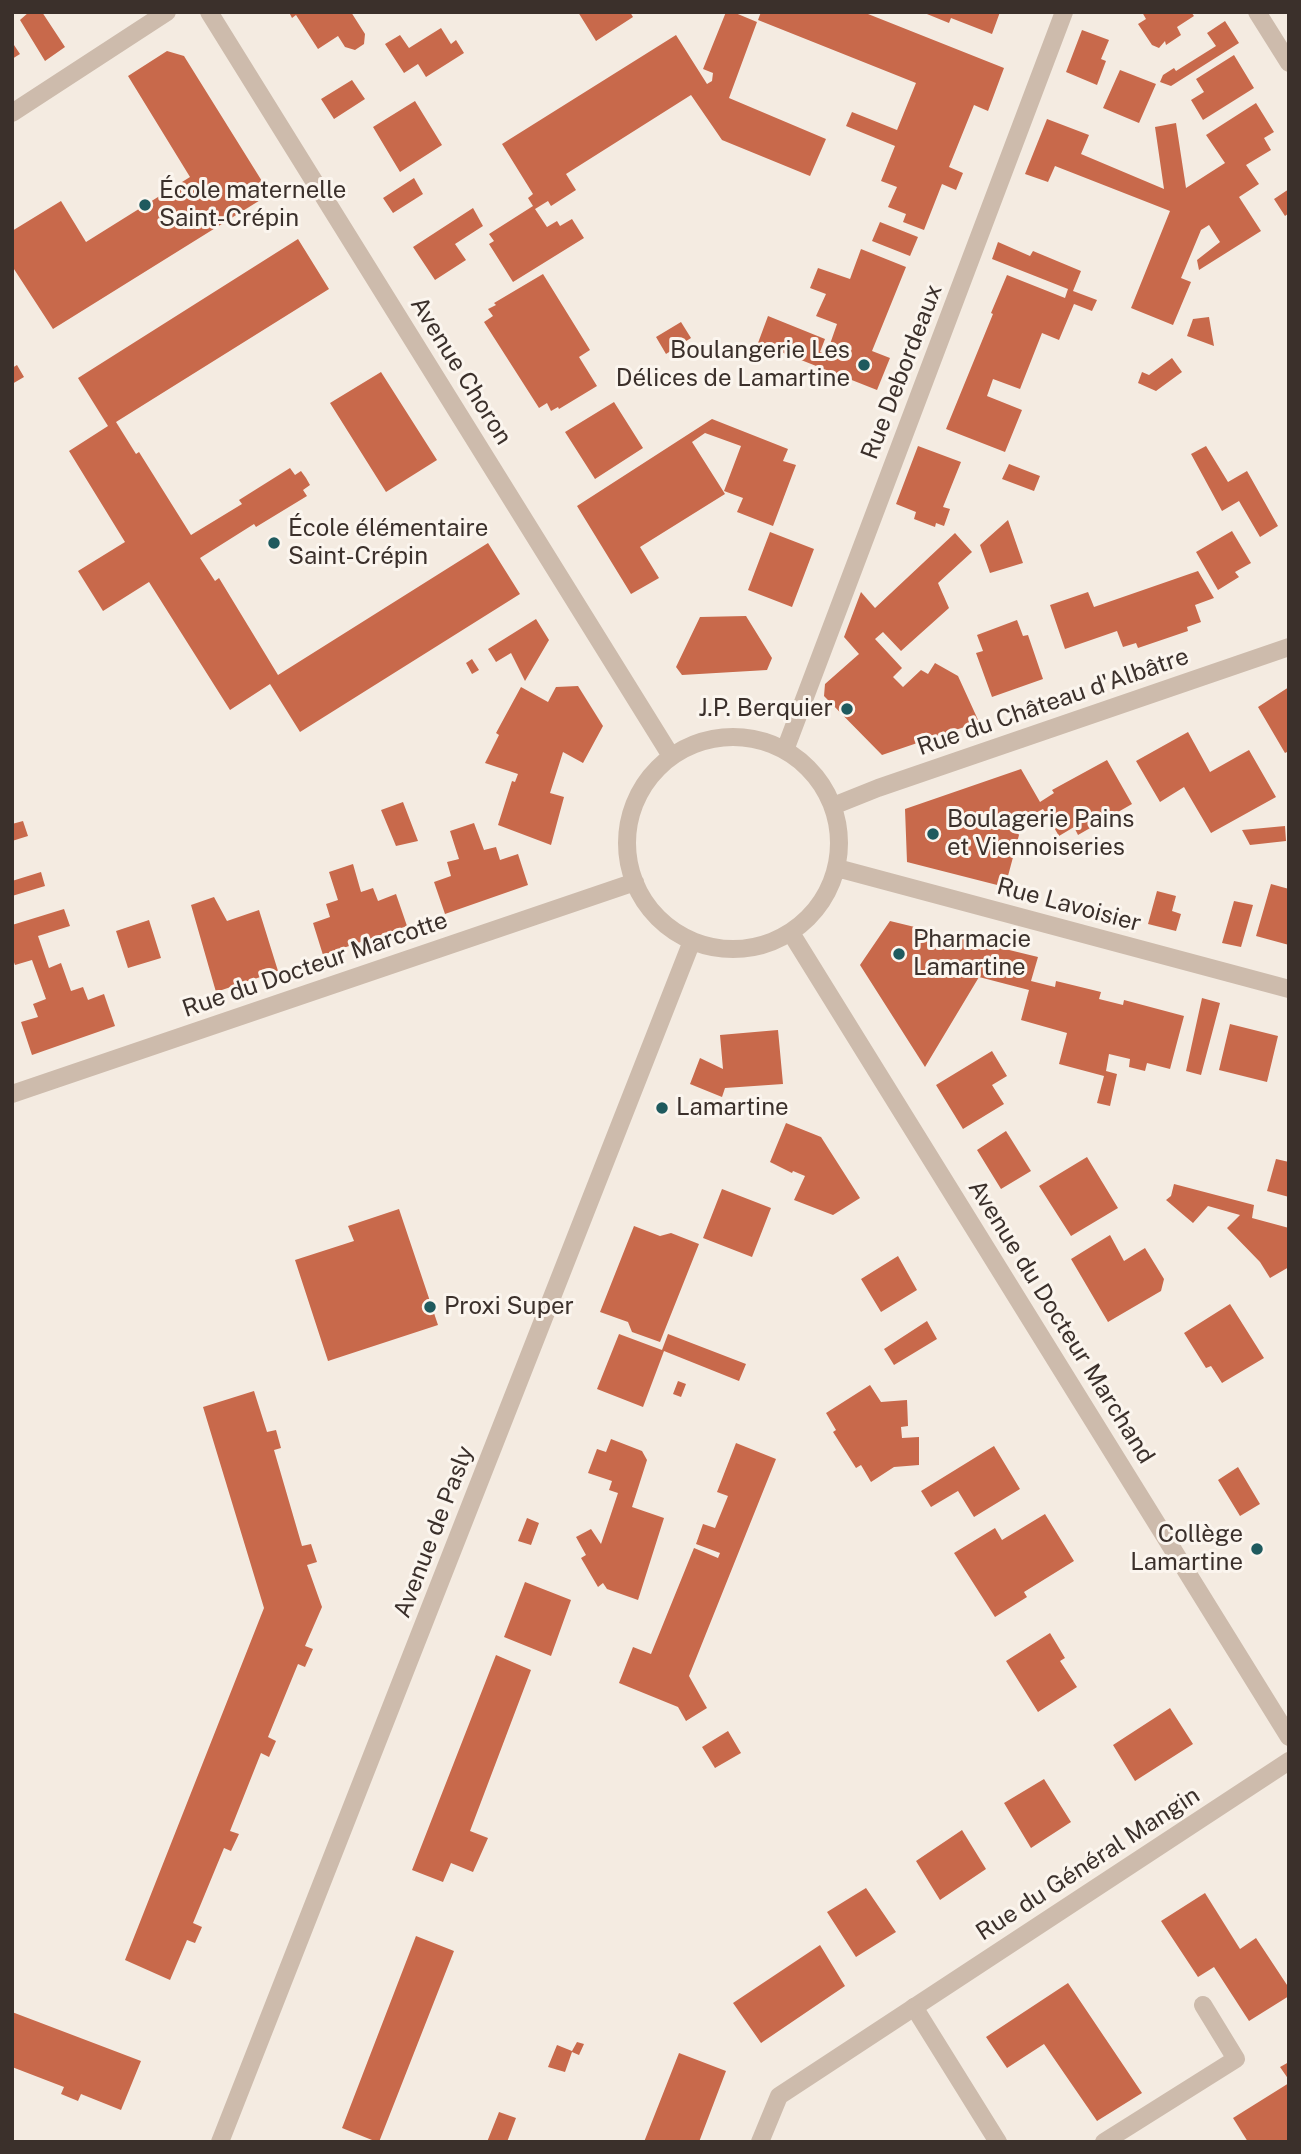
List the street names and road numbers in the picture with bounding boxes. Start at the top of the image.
street label: Rue Debordeaux [855,280,949,464]
street label: Avenue Choron [404,292,518,450]
street label: Rue du Château d'Albâtre [913,642,1193,762]
street label: Rue Lavoisier [994,872,1144,938]
street label: Rue du Docteur Marcotte [179,906,451,1024]
street label: Avenue du Docteur Marchand [962,1175,1160,1469]
street label: Avenue de Pasly [388,1442,480,1622]
street label: Rue du Général Mangin [971,1781,1205,1947]

